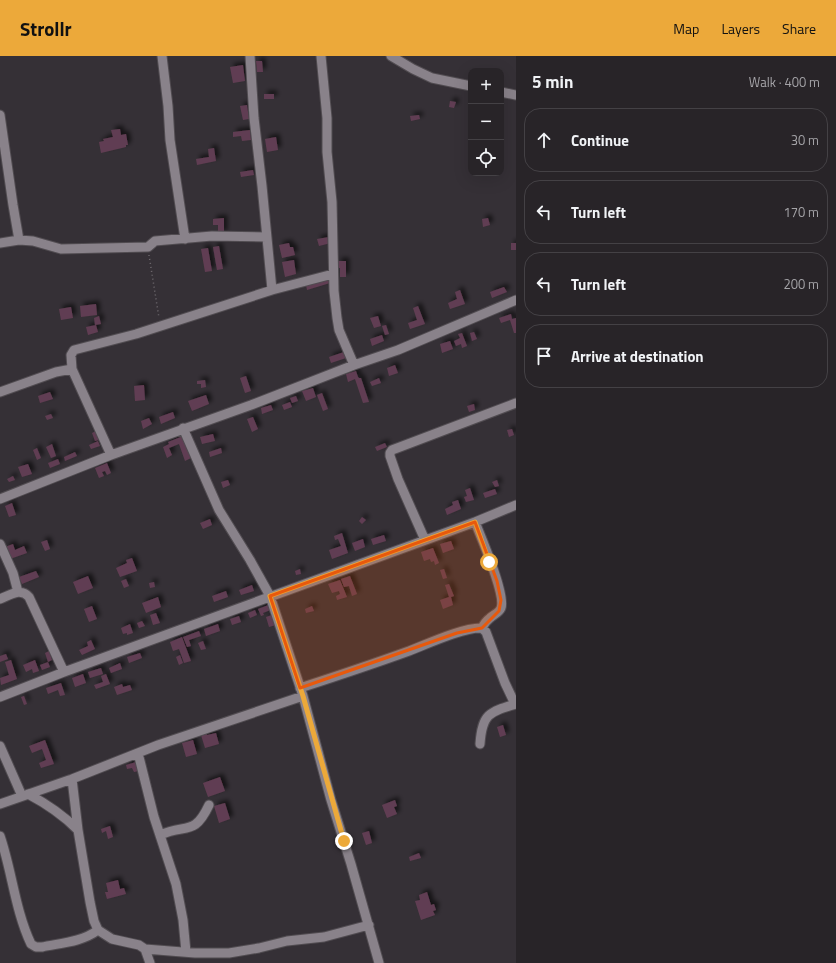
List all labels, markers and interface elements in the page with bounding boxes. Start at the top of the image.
text: Strollr [20,14,72,43]
text: Map [673,18,699,39]
text: Layers [721,18,760,39]
text: Share [782,18,816,39]
map controls [468,68,504,176]
button: + [468,68,504,104]
text: 5 min [532,69,573,95]
text: Walk · 400 m [749,72,820,92]
button: − [468,104,504,140]
icon: ahead [533,129,555,151]
text: Continue [571,129,629,152]
text: 30 m [791,130,819,150]
button: locate [468,140,504,176]
icon: left [533,201,555,223]
text: Turn left [571,201,626,224]
text: 170 m [783,202,819,222]
icon: left [533,273,555,295]
text: Turn left [571,273,626,296]
text: 200 m [783,274,819,294]
icon: arrive [533,345,555,367]
text: Arrive at destination [571,345,704,368]
route start [480,553,498,571]
route end [335,832,353,850]

